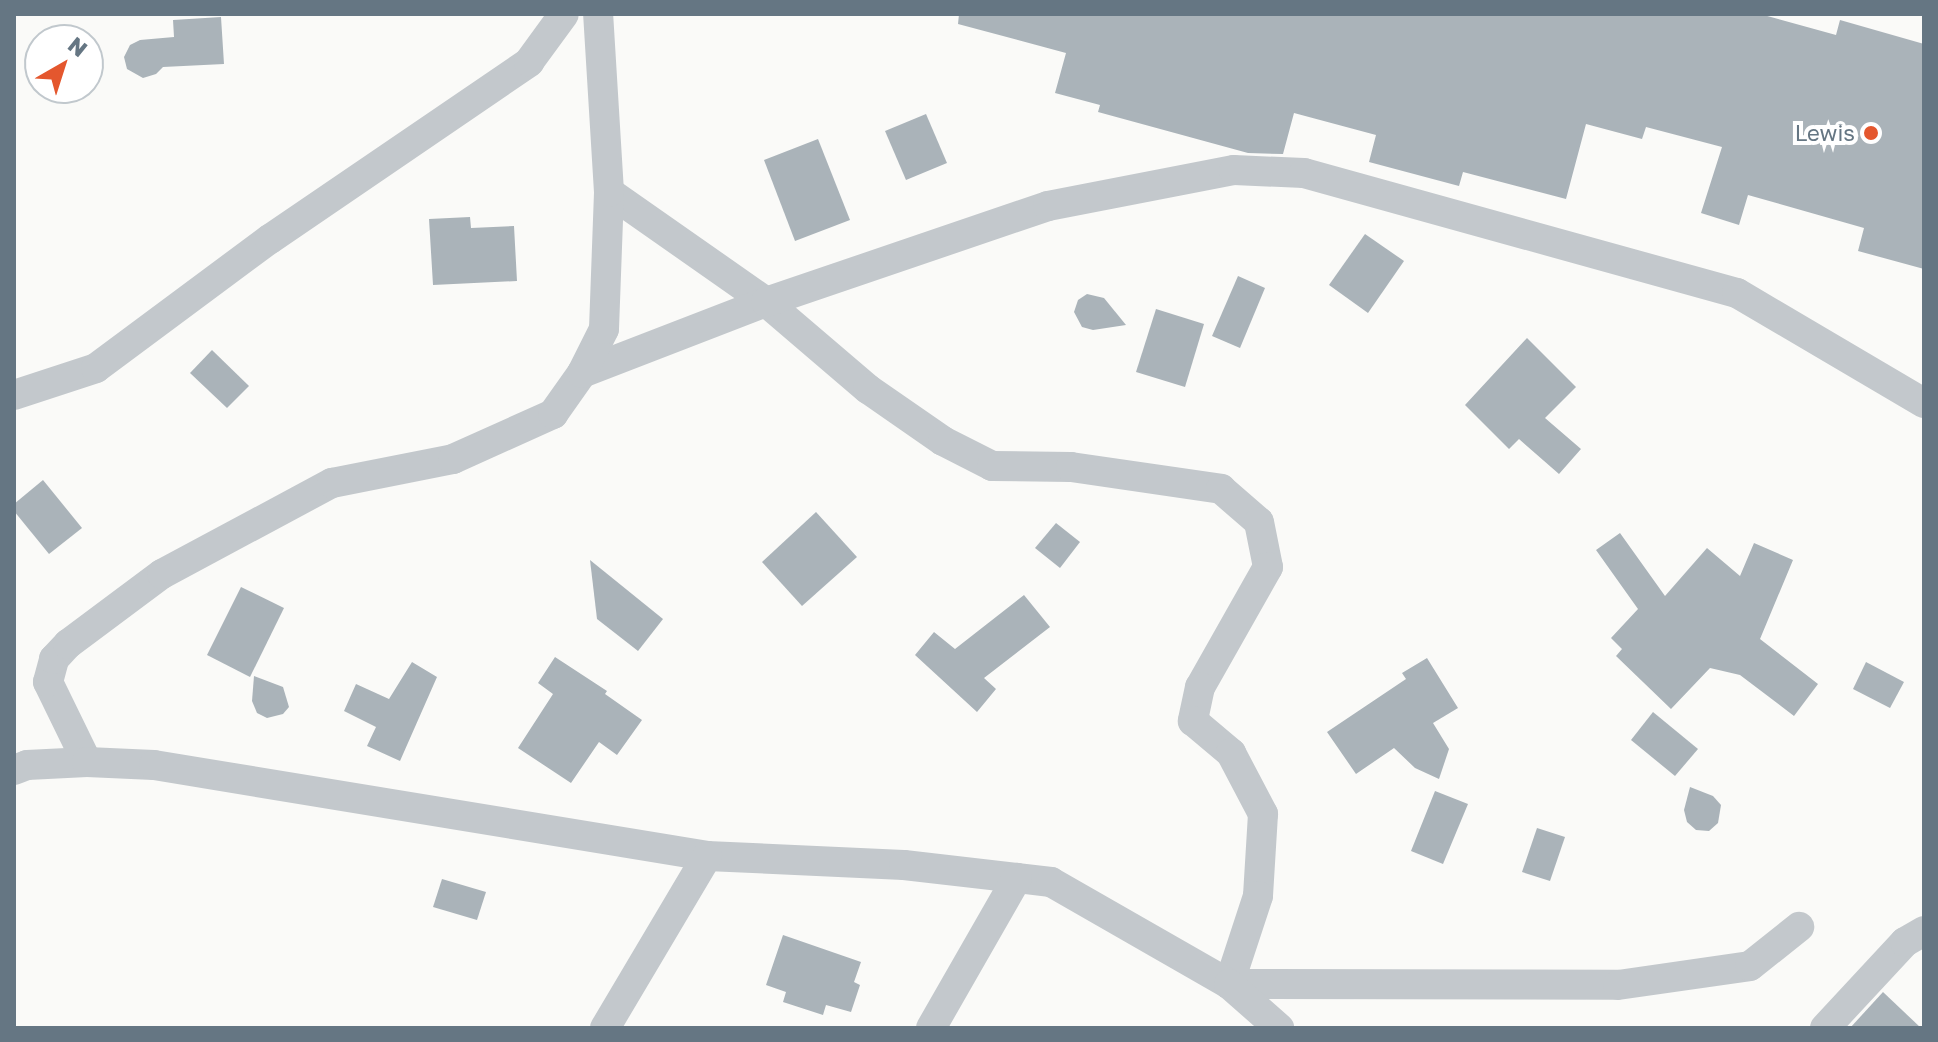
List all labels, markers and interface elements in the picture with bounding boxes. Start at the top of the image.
north arrow [24,24,104,104]
text: N [63,31,93,62]
place label: Lewis [1795,120,1855,146]
marker: Lewis [1862,124,1880,142]

